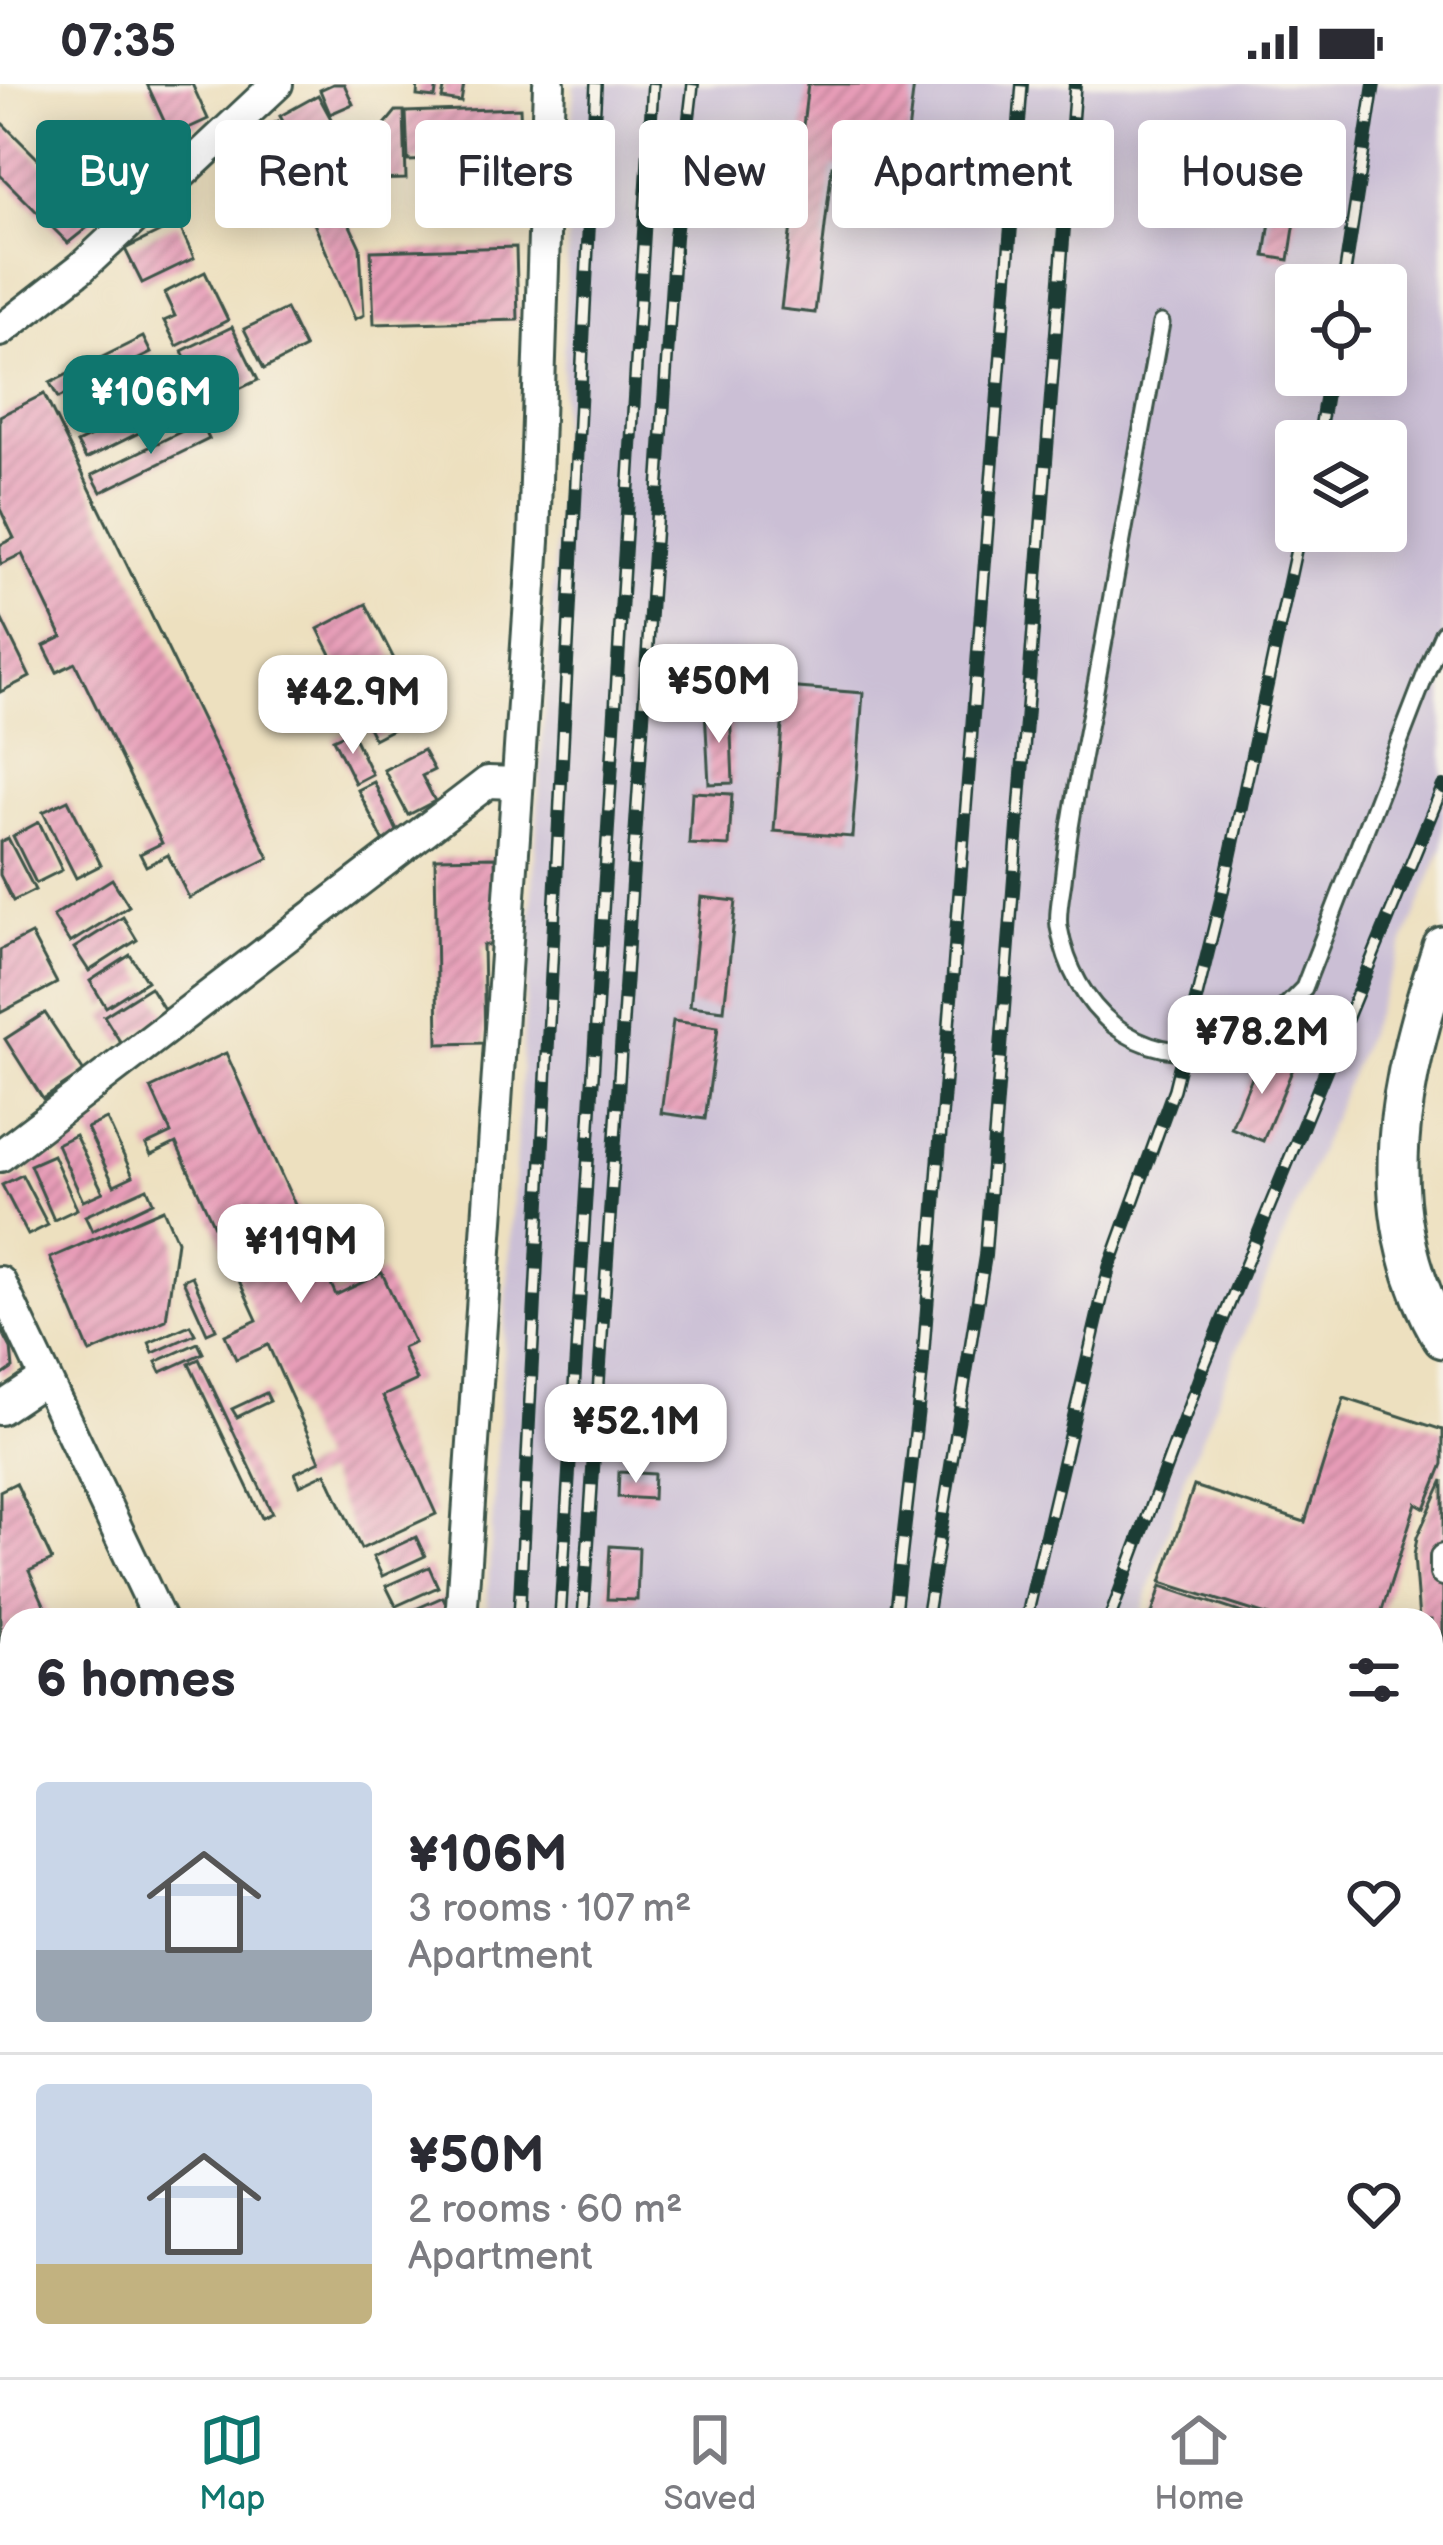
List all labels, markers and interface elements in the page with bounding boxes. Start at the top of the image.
text: 07:35 [60,15,176,70]
chip: Buy [36,120,191,228]
chip: Rent [215,120,391,228]
chip: Filters [415,120,615,228]
chip: New [639,120,808,228]
chip: Apartment [832,120,1114,228]
chip: House [1138,120,1346,228]
map controls [1275,264,1407,552]
button: locate [1275,264,1407,396]
pin: ¥106M [67,355,235,457]
text: ¥106M [90,370,212,417]
button: layers [1275,420,1407,552]
pin: ¥50M [648,644,790,746]
pin: ¥42.9M [255,655,451,757]
text: ¥50M [667,659,771,706]
text: ¥42.9M [285,670,421,717]
pin: ¥78.2M [1164,995,1360,1097]
text: ¥78.2M [1195,1010,1329,1057]
pin: ¥119M [217,1204,385,1306]
text: ¥119M [244,1219,358,1266]
pin: ¥52.1M [538,1384,734,1486]
text: ¥52.1M [572,1399,700,1446]
icon: filters [1341,1647,1407,1713]
text: 6 homes [36,1650,236,1711]
text: ¥106M [408,1825,567,1886]
icon: home [132,1830,276,1974]
icon: heart [1341,1869,1407,1935]
text: 3 rooms · 107 m² [408,1886,692,1933]
text: Apartment [408,1933,592,1980]
text: ¥50M [408,2126,545,2187]
icon: home [132,2132,276,2276]
icon: heart [1341,2171,1407,2237]
text: 2 rooms · 60 m² [408,2187,683,2234]
text: Apartment [408,2234,592,2281]
tab: Map [199,2407,265,2519]
tab: Saved [663,2407,756,2519]
tab: Home [1154,2407,1244,2519]

